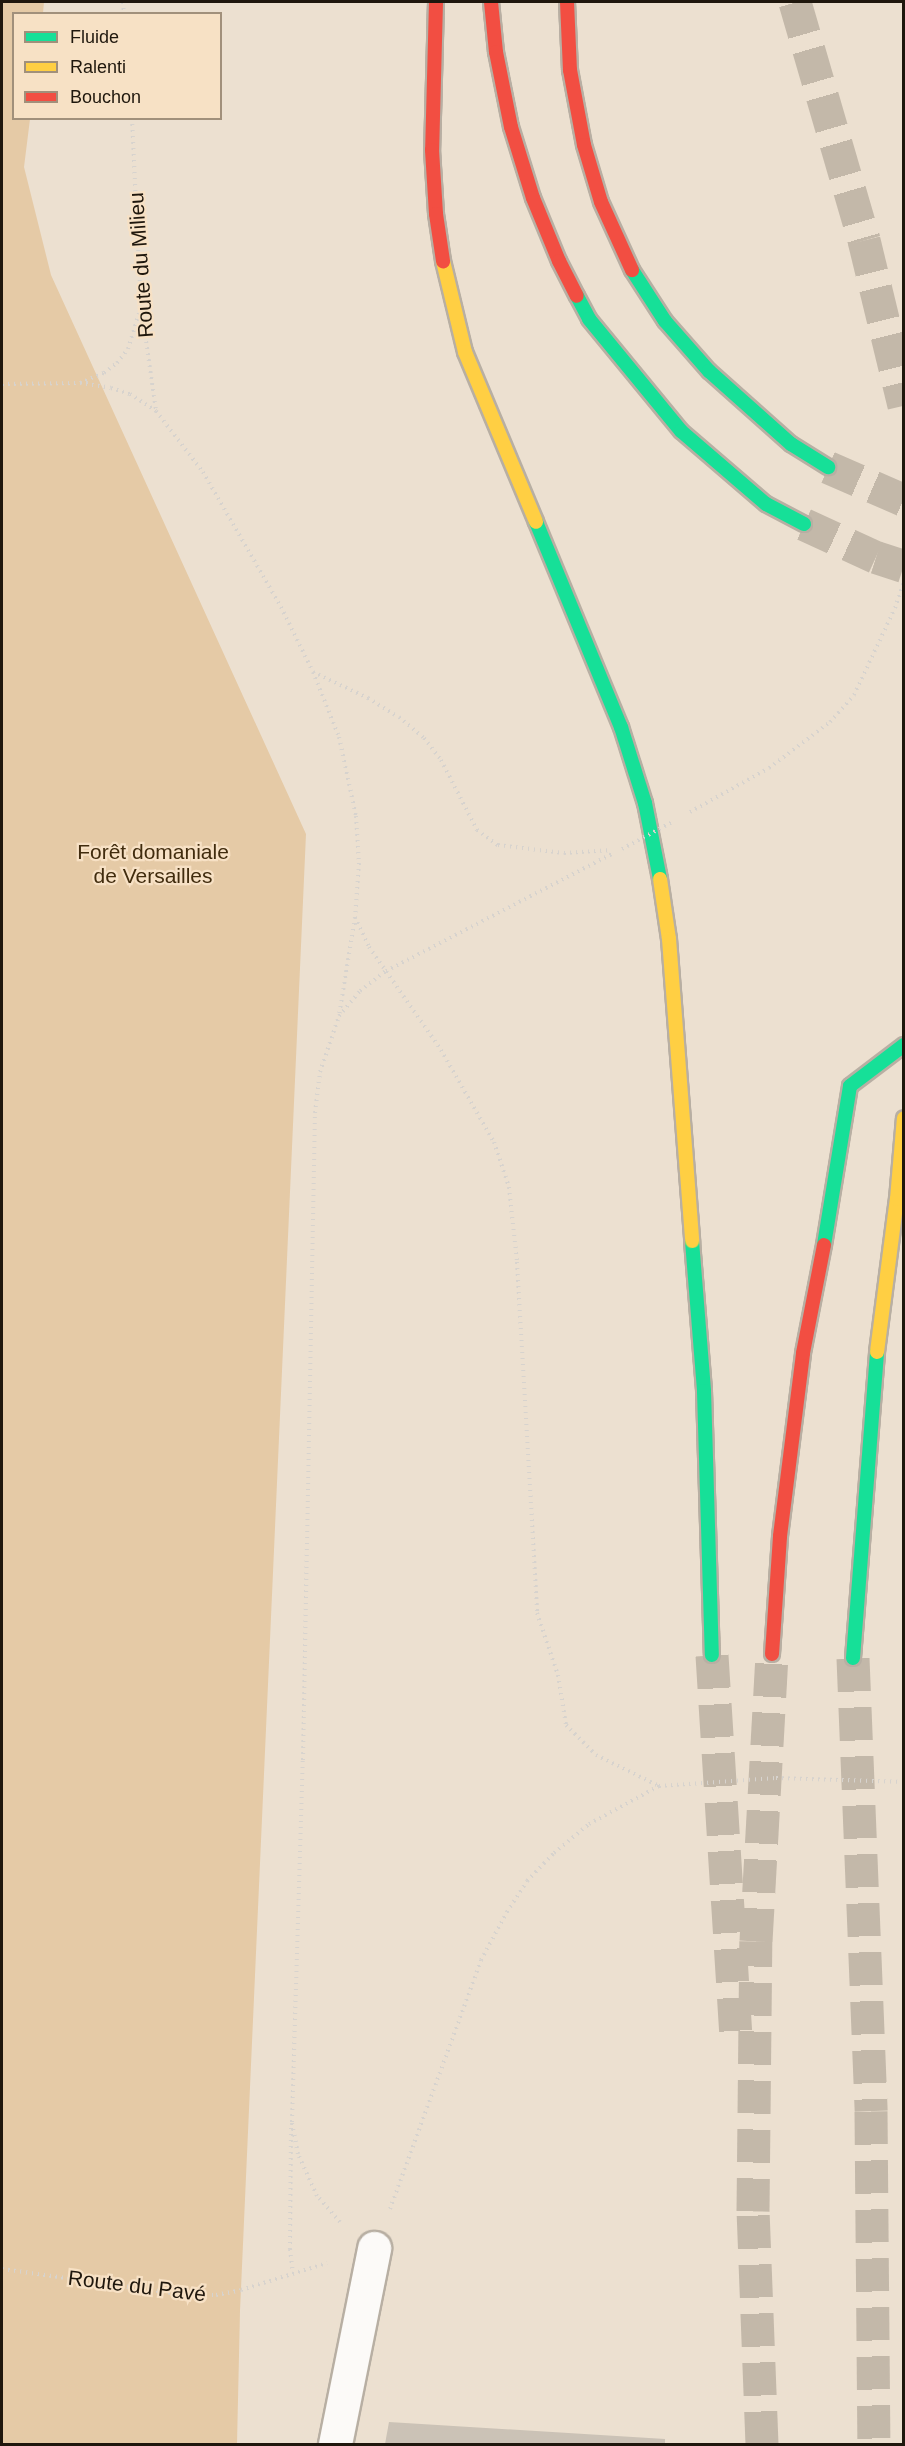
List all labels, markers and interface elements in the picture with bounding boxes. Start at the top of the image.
legend [12,12,222,120]
text: Fluide [70,27,119,47]
text: Ralenti [70,57,126,77]
text: Bouchon [70,87,141,107]
street label: Route du Milieu [123,191,159,339]
park label: Forêt domaniale de Versailles [77,839,229,889]
street label: Route du Pavé [67,2265,207,2307]

